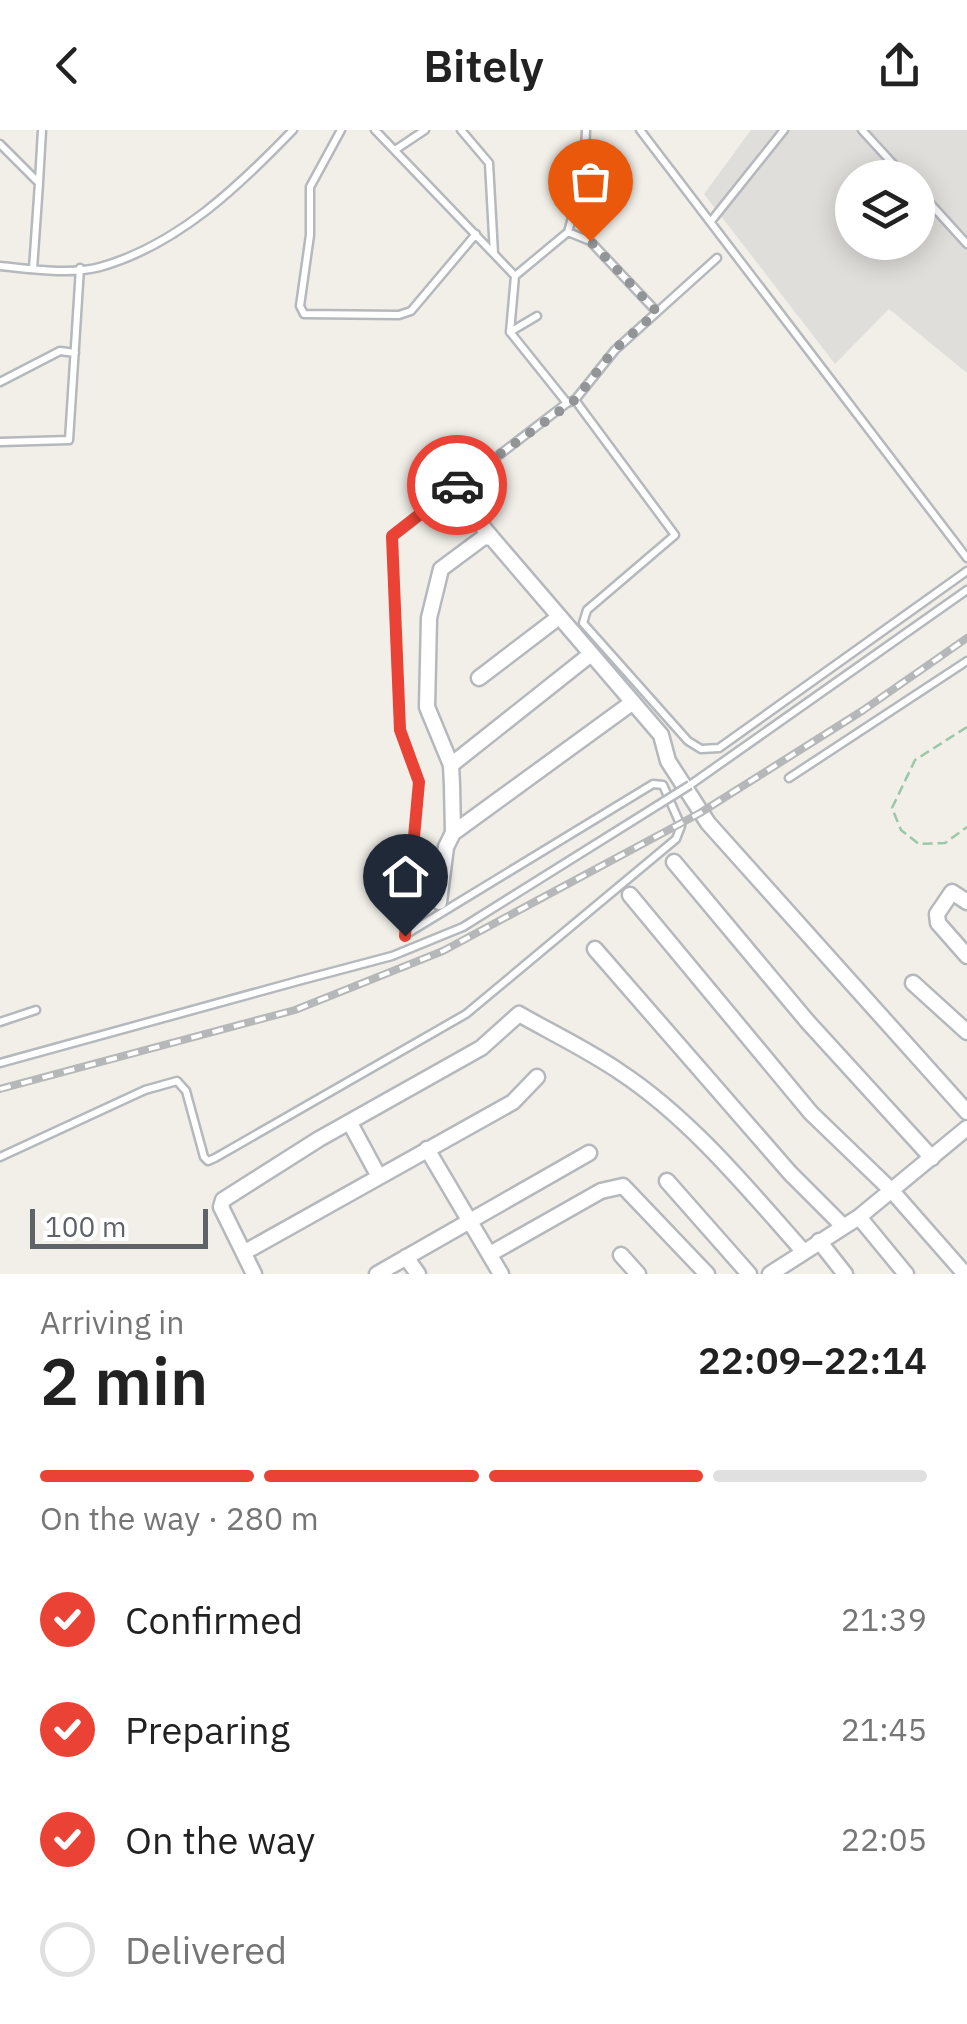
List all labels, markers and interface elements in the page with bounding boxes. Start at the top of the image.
text: Bitely [423,36,544,94]
icon: back [40,38,95,93]
icon: share [872,38,927,93]
pin [548,139,633,242]
icon: bag [563,154,618,209]
map controls [835,160,935,260]
button: layers [835,160,935,260]
courier [407,435,507,535]
icon: car [430,458,485,513]
pin [363,834,448,937]
icon: home [378,849,433,904]
scale bar [30,1204,208,1248]
text: 100 m [45,1208,126,1245]
text: Arriving in [40,1301,185,1343]
text: 22:09–22:14 [698,1335,927,1384]
text: 2 min [40,1338,208,1423]
text: On the way · 280 m [40,1497,319,1539]
icon: check [40,1592,95,1647]
text: Confirmed [125,1595,303,1644]
text: 21:39 [841,1598,927,1640]
icon: check [40,1702,95,1757]
text: Preparing [125,1705,290,1754]
text: 21:45 [841,1708,927,1750]
icon: check [40,1812,95,1867]
text: On the way [125,1815,315,1864]
text: 22:05 [841,1818,927,1860]
text: Delivered [125,1925,287,1974]

